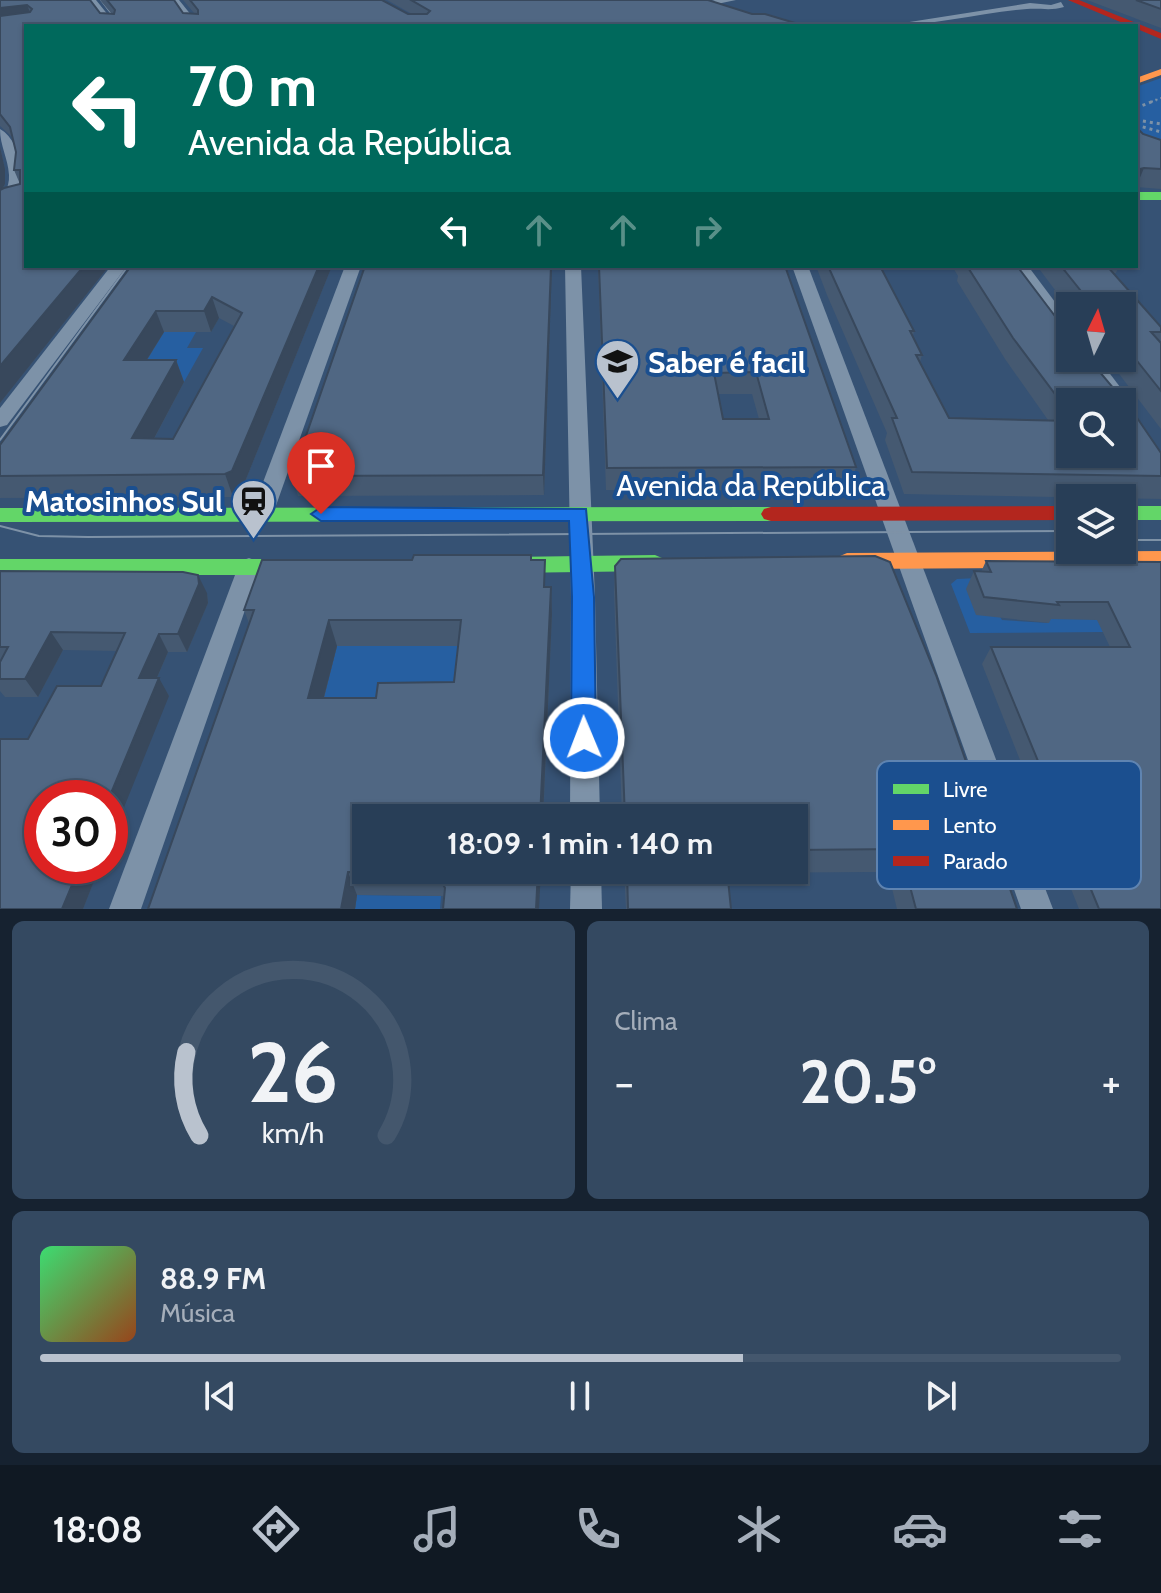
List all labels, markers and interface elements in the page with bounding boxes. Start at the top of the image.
text: 70 m [188,52,317,120]
icon: left [56,56,160,160]
text: Avenida da República [188,120,511,164]
icon: left [433,208,477,252]
icon: ahead [517,208,561,252]
icon: ahead [601,208,645,252]
icon: right [685,208,729,252]
north arrow [1056,292,1136,372]
map controls [1056,292,1136,564]
school or university icon: Saber é facil [593,338,641,401]
place label: Saber é facil [648,344,806,381]
button: search [1056,388,1136,468]
pin [287,432,355,514]
icon: arrive [299,444,343,488]
street label: Avenida da República [616,467,886,504]
station icon: Matosinhos Sul [230,477,278,540]
place label: Matosinhos Sul [25,483,223,520]
button: layers [1056,484,1136,564]
position arrow [542,696,626,780]
legend [877,761,1141,889]
text: Livre [943,776,987,803]
speed limit sign: 30 [24,780,128,884]
text: Lento [943,812,997,839]
text: 18:09 · 1 min · 140 m [447,825,713,862]
text: Parado [943,848,1008,875]
text: Clima [615,1005,677,1037]
text: 26 [248,1022,339,1123]
text: 20.5° [800,1045,936,1118]
text: − [615,1056,634,1109]
text: + [1102,1056,1121,1109]
text: km/h [262,1115,325,1150]
text: 88.9 FM [160,1260,266,1297]
text: Música [160,1297,235,1329]
icon: previous [198,1374,242,1418]
icon: pause [558,1374,602,1418]
icon: next [919,1374,963,1418]
icon: directions [248,1501,304,1557]
icon: music [409,1501,465,1557]
icon: phone [570,1501,626,1557]
icon: climate [731,1501,787,1557]
icon: car [892,1501,948,1557]
icon: filters [1052,1501,1108,1557]
text: 18:08 [52,1507,143,1551]

